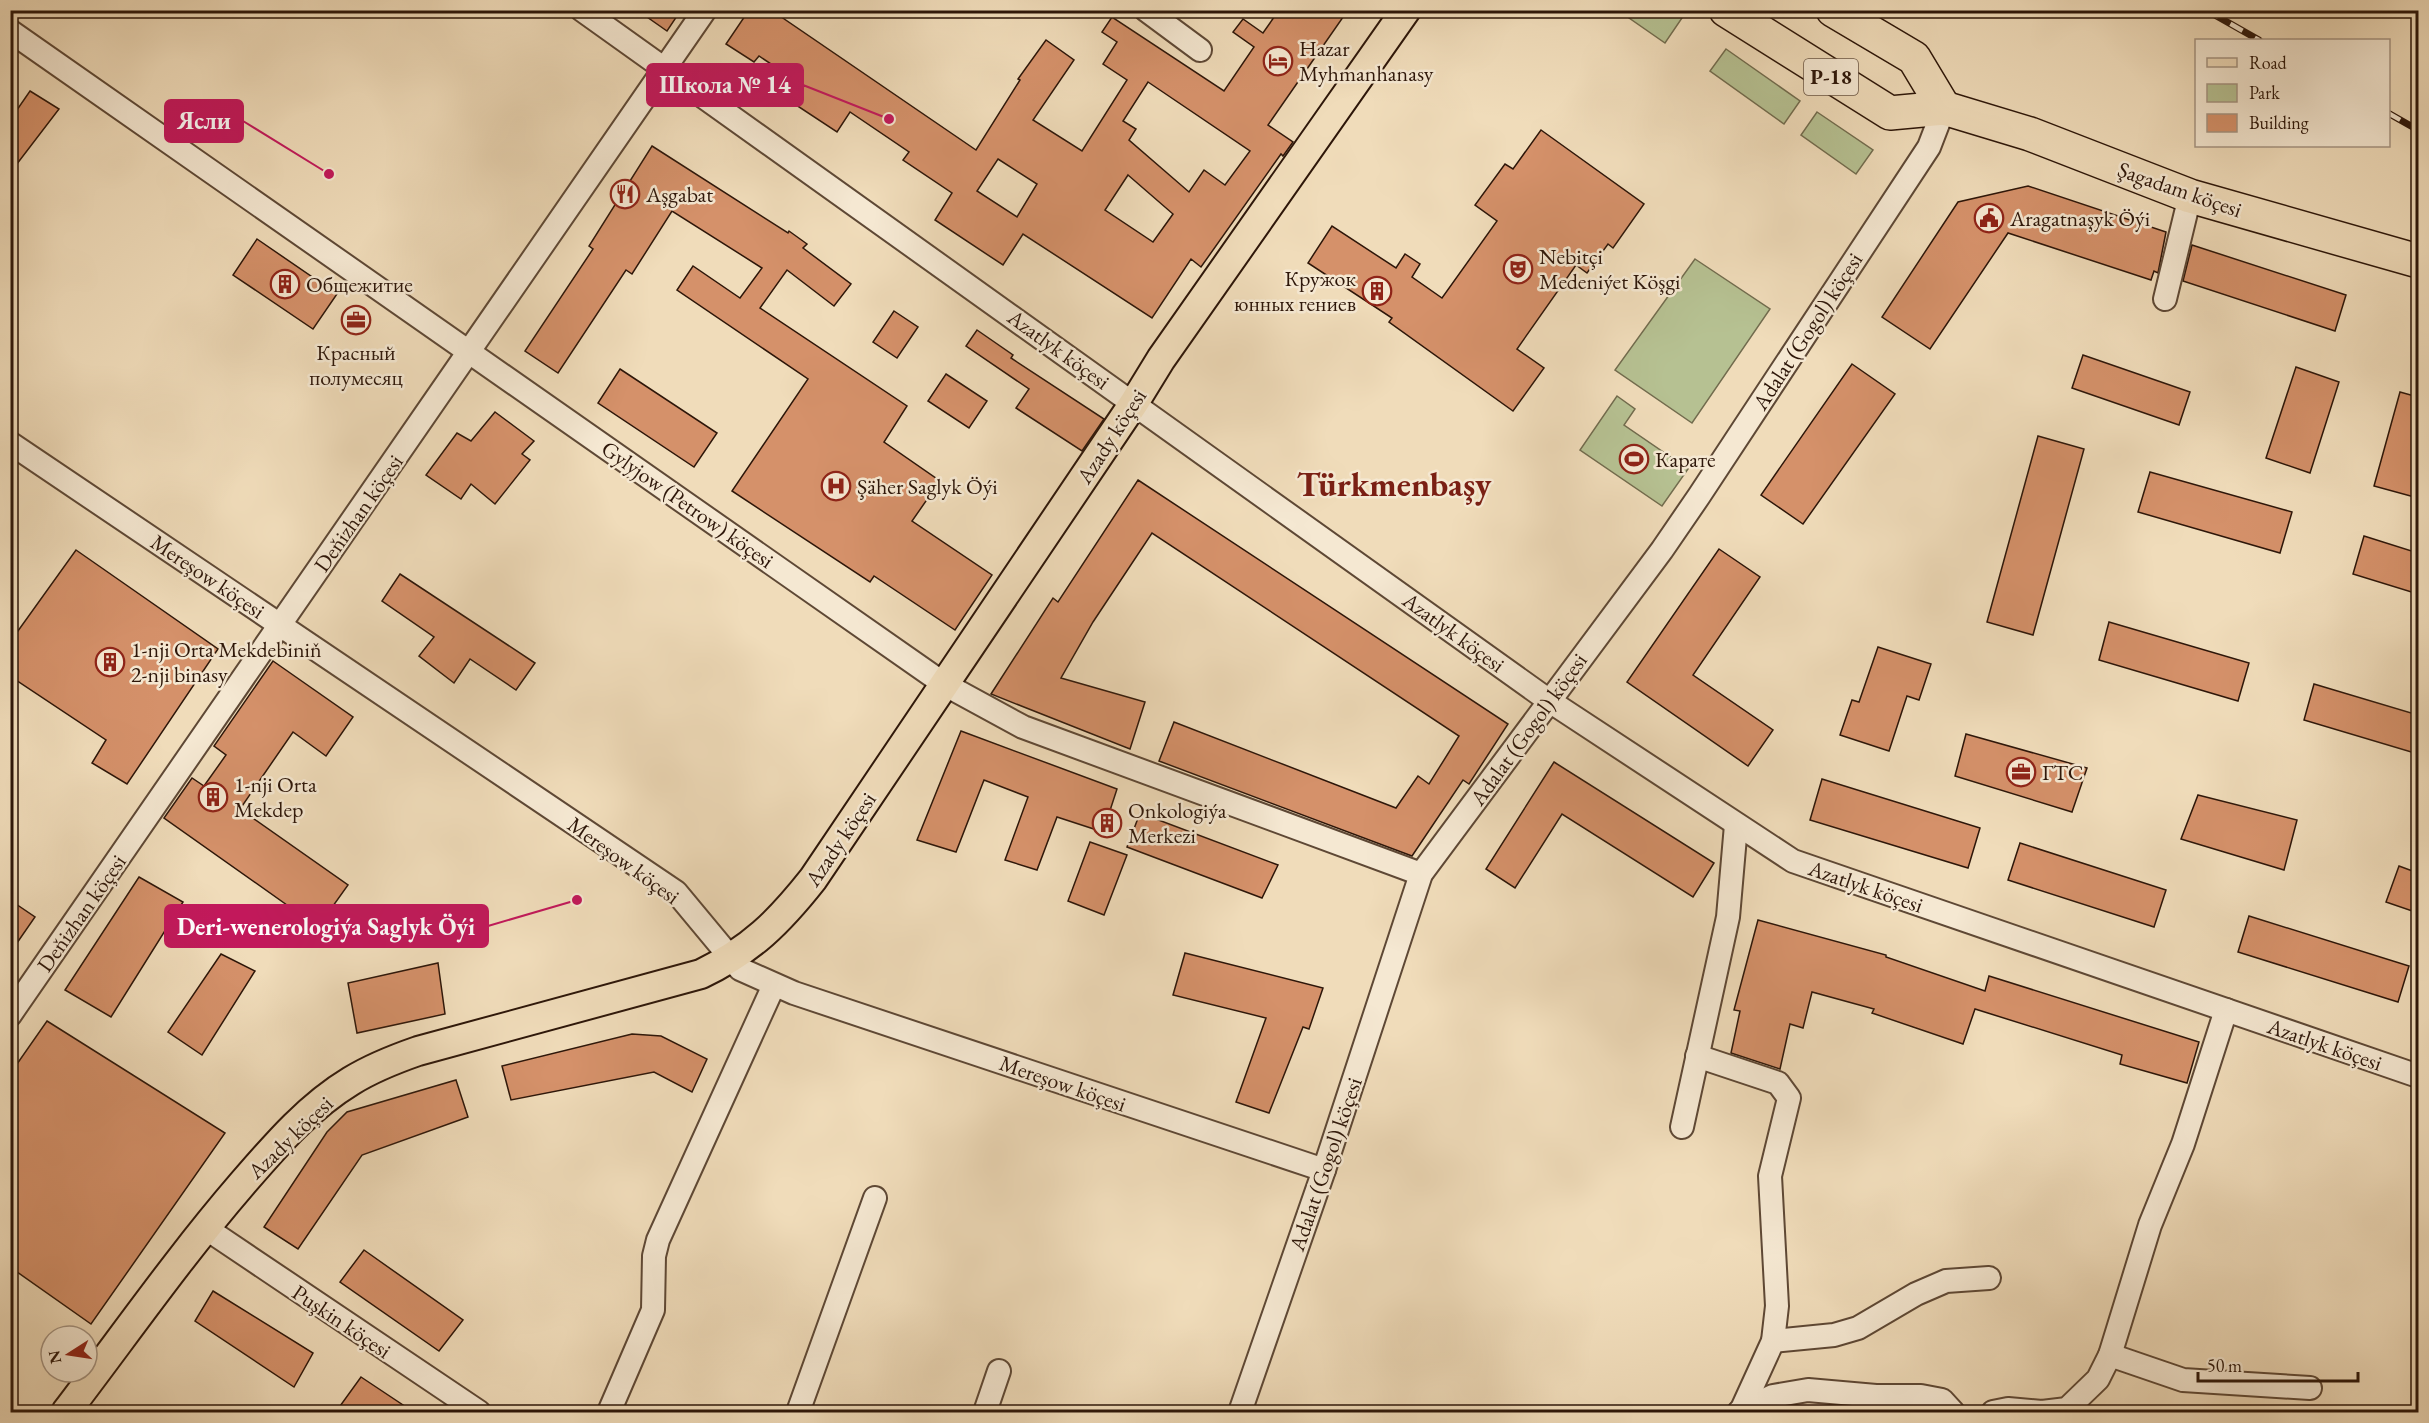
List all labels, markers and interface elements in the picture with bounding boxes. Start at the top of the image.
place label: Hazar Myhmanhanasy [1299,34,1434,88]
legend [2195,39,2390,147]
hotel icon: Hazar Myhmanhanasy [1262,45,1294,77]
text: Road [2249,51,2288,74]
road number: P-18 [1804,59,1858,95]
callout: Школа № 14 [647,64,803,106]
text: Школа № 14 [659,69,791,100]
text: Park [2249,81,2280,104]
callout: Ясли [165,100,243,142]
text: Ясли [176,105,231,136]
text: Building [2249,111,2309,134]
street label: Şagadam köçesi [2114,155,2246,224]
restaurant icon: Aşgabat [609,178,641,210]
place label: Aşgabat [645,180,713,209]
public building icon: Aragatnaşyk Öýi [1973,202,2005,234]
place label: Aragatnaşyk Öýi [2009,204,2150,233]
place label: Nebitçi Medeniýet Köşgi [1539,242,1680,296]
street label: Adalat (Gogol) köçesi [1745,247,1869,416]
theatre icon: Nebitçi Medeniýet Köşgi [1502,253,1534,285]
place label: Кружок юнных гениев [1234,264,1356,318]
building icon: Общежитие [269,268,301,300]
place label: Общежитие [306,270,413,299]
building icon: Кружок юнных гениев [1361,275,1393,307]
street label: Azatlyk köçesi [1001,302,1115,396]
office icon: Красный полумесяц [340,304,372,336]
place label: Красный полумесяц [309,338,403,392]
street label: Azady köçesi [1069,383,1153,490]
street label: Gylyjow (Petrow) köçesi [596,434,780,575]
sports icon: Карате [1618,443,1650,475]
place label: Карате [1655,445,1716,474]
street label: Deňizhan köçesi [307,449,410,578]
district label: Türkmenbaşy [1297,462,1492,506]
hospital icon: Şäher Saglyk Öýi [820,470,852,502]
place label: Şäher Saglyk Öýi [857,472,998,501]
street label: Mereşow köçesi [145,528,270,625]
street label: Azatlyk köçesi [1396,585,1510,679]
place label: 1-nji Orta Mekdebiniň 2-nji binasy [131,635,322,689]
building icon: 1-nji Orta Mekdebiniň 2-nji binasy [94,646,126,678]
street label: Adalat (Gogol) köçesi [1463,647,1594,812]
office icon: ГТС [2005,756,2037,788]
place label: ГТС [2042,758,2083,787]
place label: 1-nji Orta Mekdep [234,770,317,824]
building icon: 1-nji Orta Mekdep [197,781,229,813]
street label: Azady köçesi [798,786,883,893]
place label: Onkologiýa Merkezi [1128,796,1227,850]
building icon: Onkologiýa Merkezi [1091,807,1123,839]
street label: Mereşow köçesi [562,810,686,911]
street label: Deňizhan köçesi [30,849,133,978]
street label: Azatlyk köçesi [1804,853,1927,920]
callout: Deri-wenerologiýa Saglyk Öýi [165,905,488,947]
text: Deri-wenerologiýa Saglyk Öýi [177,911,475,943]
street label: Azatlyk köçesi [2263,1011,2386,1078]
street label: Mereşow köçesi [996,1048,1130,1119]
street label: Adalat (Gogol) köçesi [1282,1073,1369,1256]
street label: Azady köçesi [241,1089,339,1186]
street label: Puşkin köçesi [287,1278,397,1365]
north arrow [39,1324,99,1384]
scale bar [2198,1345,2358,1383]
text: N [43,1348,66,1366]
text: 50 m [2207,1354,2242,1377]

